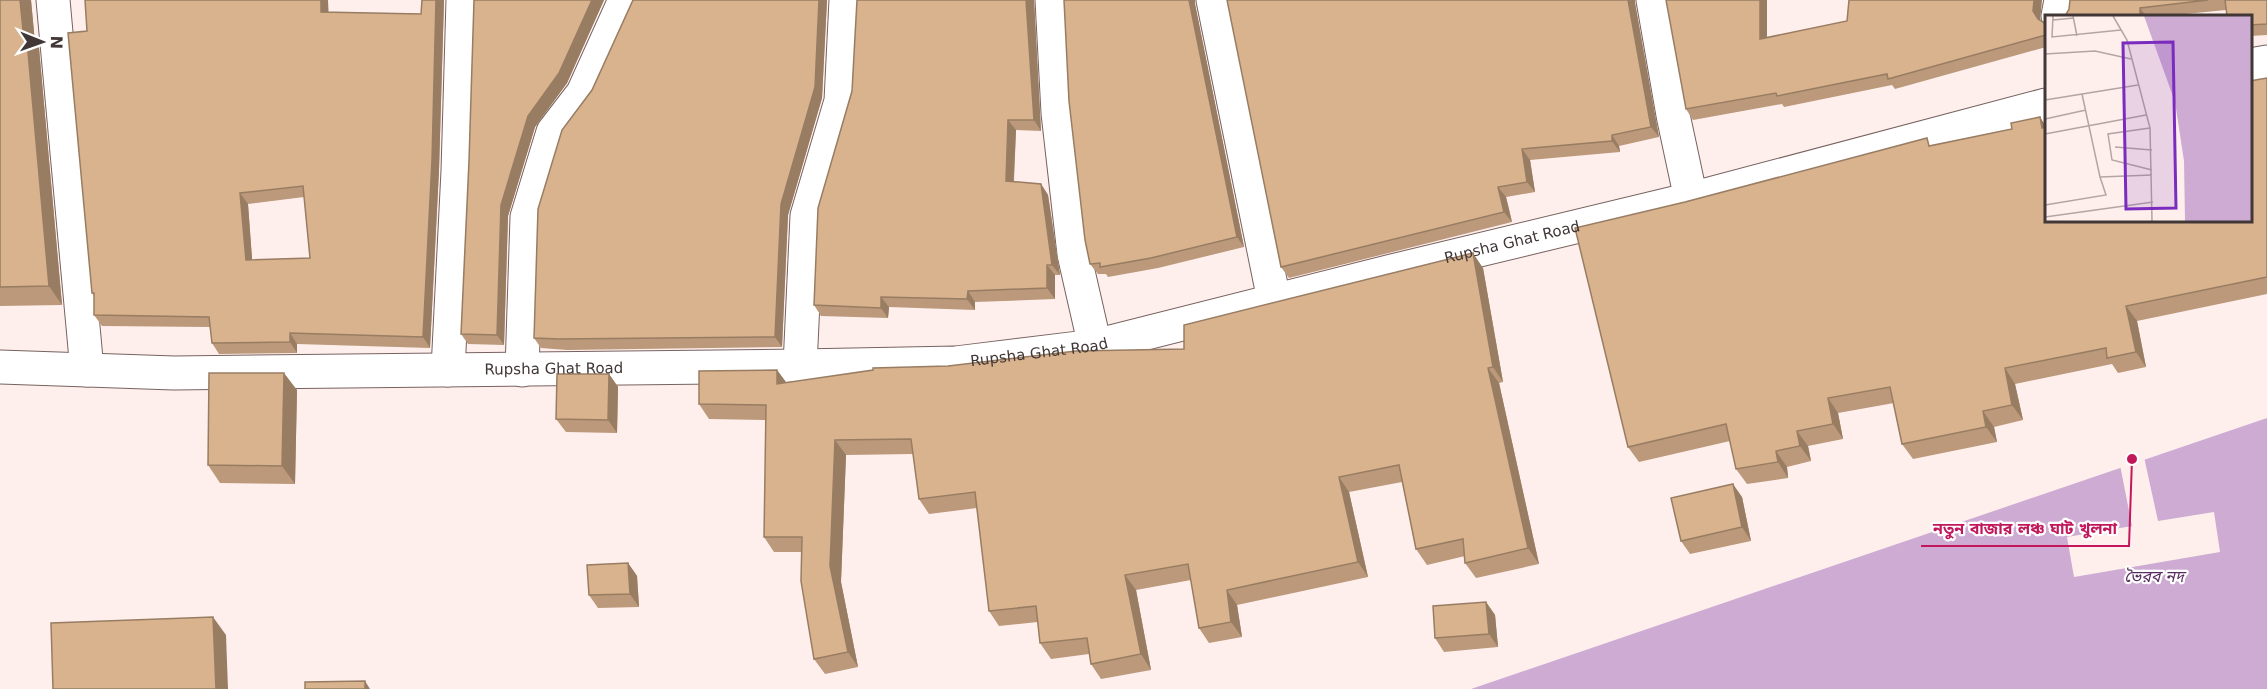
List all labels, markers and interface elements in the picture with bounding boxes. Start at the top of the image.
north arrow [12,12,72,72]
inset map [2045,15,2252,222]
text: N [47,35,66,49]
street label: Rupsha Ghat Road [1442,217,1582,267]
street label: Rupsha Ghat Road [969,334,1110,370]
street label: Rupsha Ghat Road [484,359,623,379]
callout: নতুন বাজার লঞ্চ ঘাট খুলনা [1921,512,2129,546]
text: নতুন বাজার লঞ্চ ঘাট খুলনা [1932,519,2117,540]
water label: ভৈরব নদ [2124,567,2187,586]

